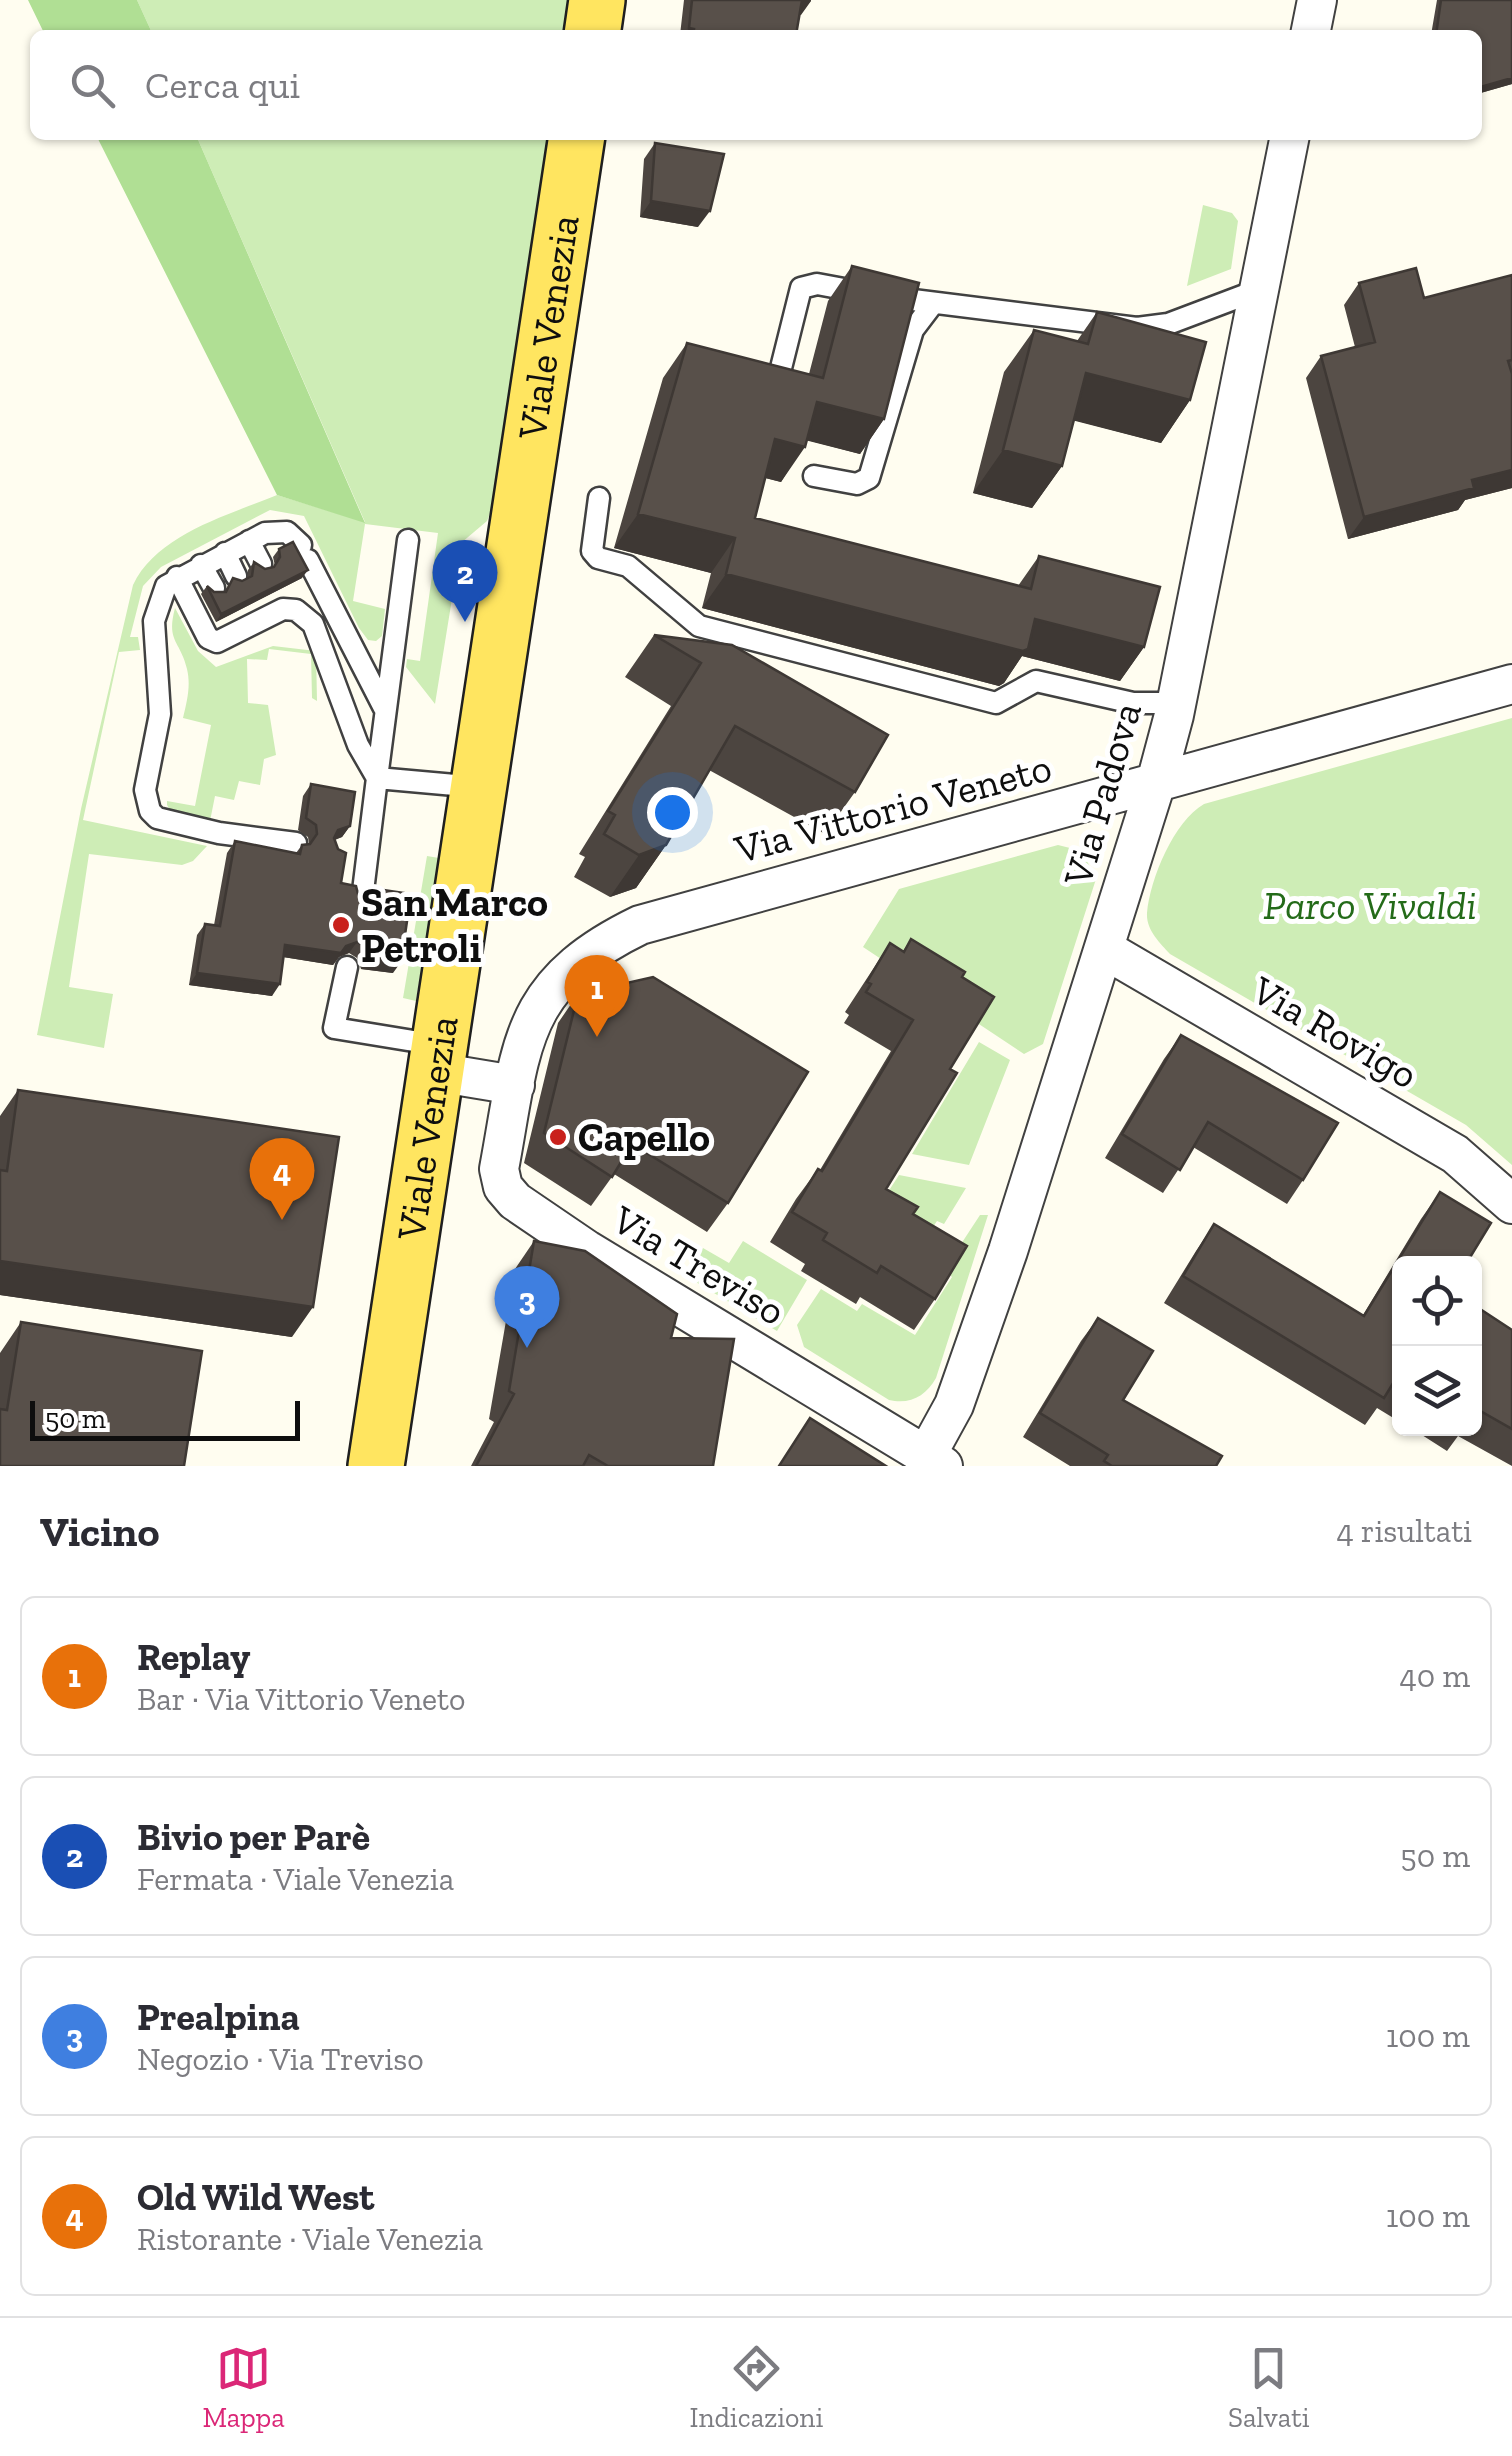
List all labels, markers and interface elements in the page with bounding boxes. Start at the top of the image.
search box [30,30,1482,140]
icon: search [65,58,120,113]
text: Cerca qui [145,62,300,108]
street label: Viale Venezia [507,212,589,443]
pin: 2 [432,540,498,622]
street label: Via Padova [1053,697,1151,892]
street label: Via Vittorio Veneto [729,743,1056,874]
your location [647,787,698,838]
place label: San Marco Petroli [361,878,548,972]
park label: Parco Vivaldi [1263,881,1477,929]
marker: San Marco Petroli [330,914,352,936]
pin: 1 [564,954,630,1037]
street label: Via Rovigo [1243,965,1426,1098]
street label: Viale Venezia [386,1013,468,1244]
place label: Capello [578,1113,710,1161]
marker: Capello [547,1126,569,1148]
pin: 4 [250,1138,314,1220]
street label: Via Treviso [603,1194,794,1335]
map controls [1392,1256,1482,1436]
button: locate [1392,1256,1482,1346]
pin: 3 [494,1266,560,1348]
button: layers [1392,1346,1482,1436]
scale bar [30,1396,300,1440]
text: 50 m [45,1402,106,1435]
text: Vicino [40,1506,159,1557]
text: 4 risultati [1336,1512,1472,1550]
text: Replay [137,1634,251,1680]
text: 1 [68,1657,81,1695]
text: 40 m [1399,1657,1470,1695]
text: Bar · Via Vittorio Veneto [137,1680,465,1718]
text: Bivio per Parè [137,1814,370,1860]
text: 2 [66,1837,83,1875]
text: 50 m [1400,1837,1470,1875]
text: Fermata · Viale Venezia [137,1860,454,1898]
text: Prealpina [137,1994,300,2040]
text: 3 [66,2017,83,2055]
text: 100 m [1386,2017,1470,2055]
text: Negozio · Via Treviso [137,2040,424,2078]
text: Old Wild West [137,2174,374,2220]
text: 4 [65,2197,84,2235]
text: 100 m [1386,2197,1470,2235]
text: Ristorante · Viale Venezia [137,2220,483,2258]
tab: Mappa [202,2341,285,2434]
tab: Indicazioni [689,2341,823,2434]
tab: Salvati [1228,2341,1310,2434]

